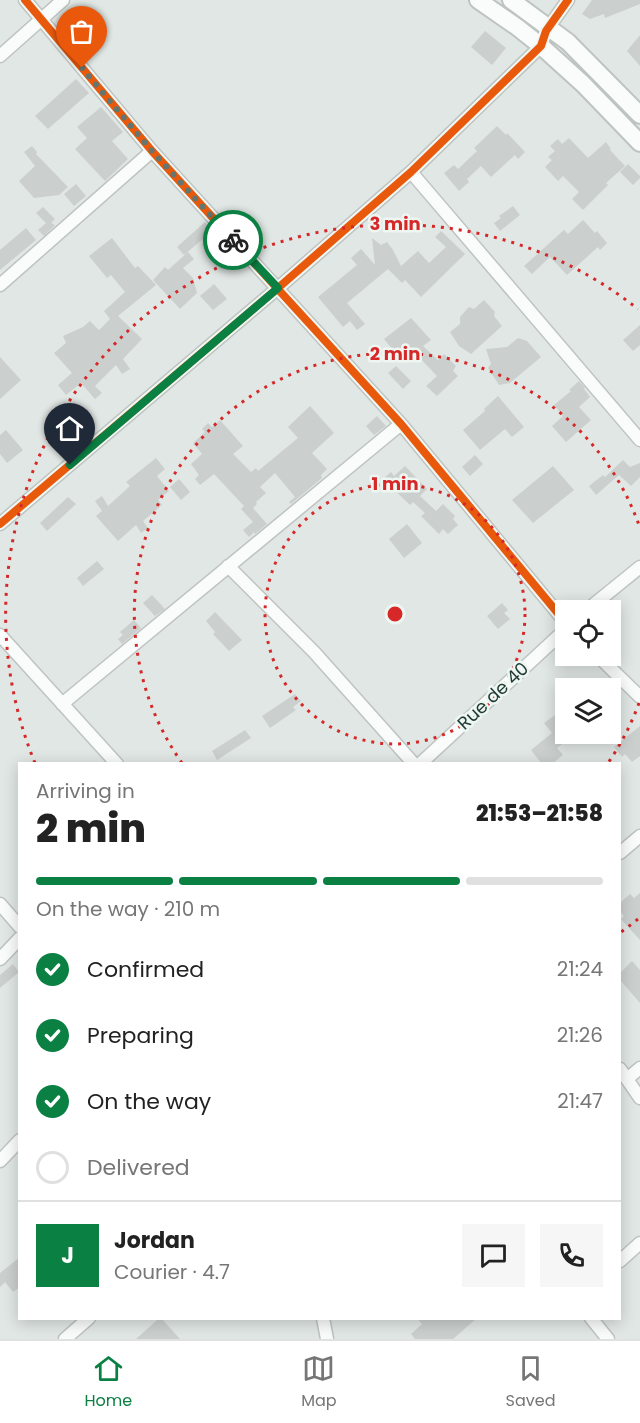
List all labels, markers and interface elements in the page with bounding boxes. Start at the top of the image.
pin [56,6,107,68]
icon: bag [65,15,98,48]
courier [203,210,263,270]
text: 3 min [369,211,421,236]
icon: bike [217,224,250,257]
text: 2 min [370,341,420,366]
pin [44,403,95,465]
icon: home [53,412,86,445]
text: 1 min [371,471,419,496]
map controls [555,600,621,744]
button: locate [555,600,621,666]
centre of rings [385,604,405,624]
street label: Rue de 40 [452,656,534,735]
button: layers [555,678,621,744]
text: Arriving in [36,777,135,805]
text: 21:53–21:58 [476,798,603,829]
text: 2 min [36,801,146,856]
text: On the way · 210 m [36,895,220,923]
icon: check [36,953,69,986]
text: Confirmed [87,954,204,985]
text: 21:24 [557,955,603,983]
icon: check [36,1019,69,1052]
text: Preparing [87,1020,194,1051]
text: 21:26 [557,1021,603,1049]
icon: check [36,1085,69,1118]
text: On the way [87,1086,211,1117]
text: 21:47 [557,1087,603,1115]
text: Delivered [87,1152,190,1183]
button: chat [462,1224,525,1287]
button: phone [540,1224,603,1287]
text: Jordan [114,1225,195,1256]
text: J [61,1240,74,1271]
text: Courier · 4.7 [114,1258,230,1286]
tab: Home [84,1352,132,1413]
tab: Map [301,1352,337,1413]
tab: Saved [506,1352,555,1413]

